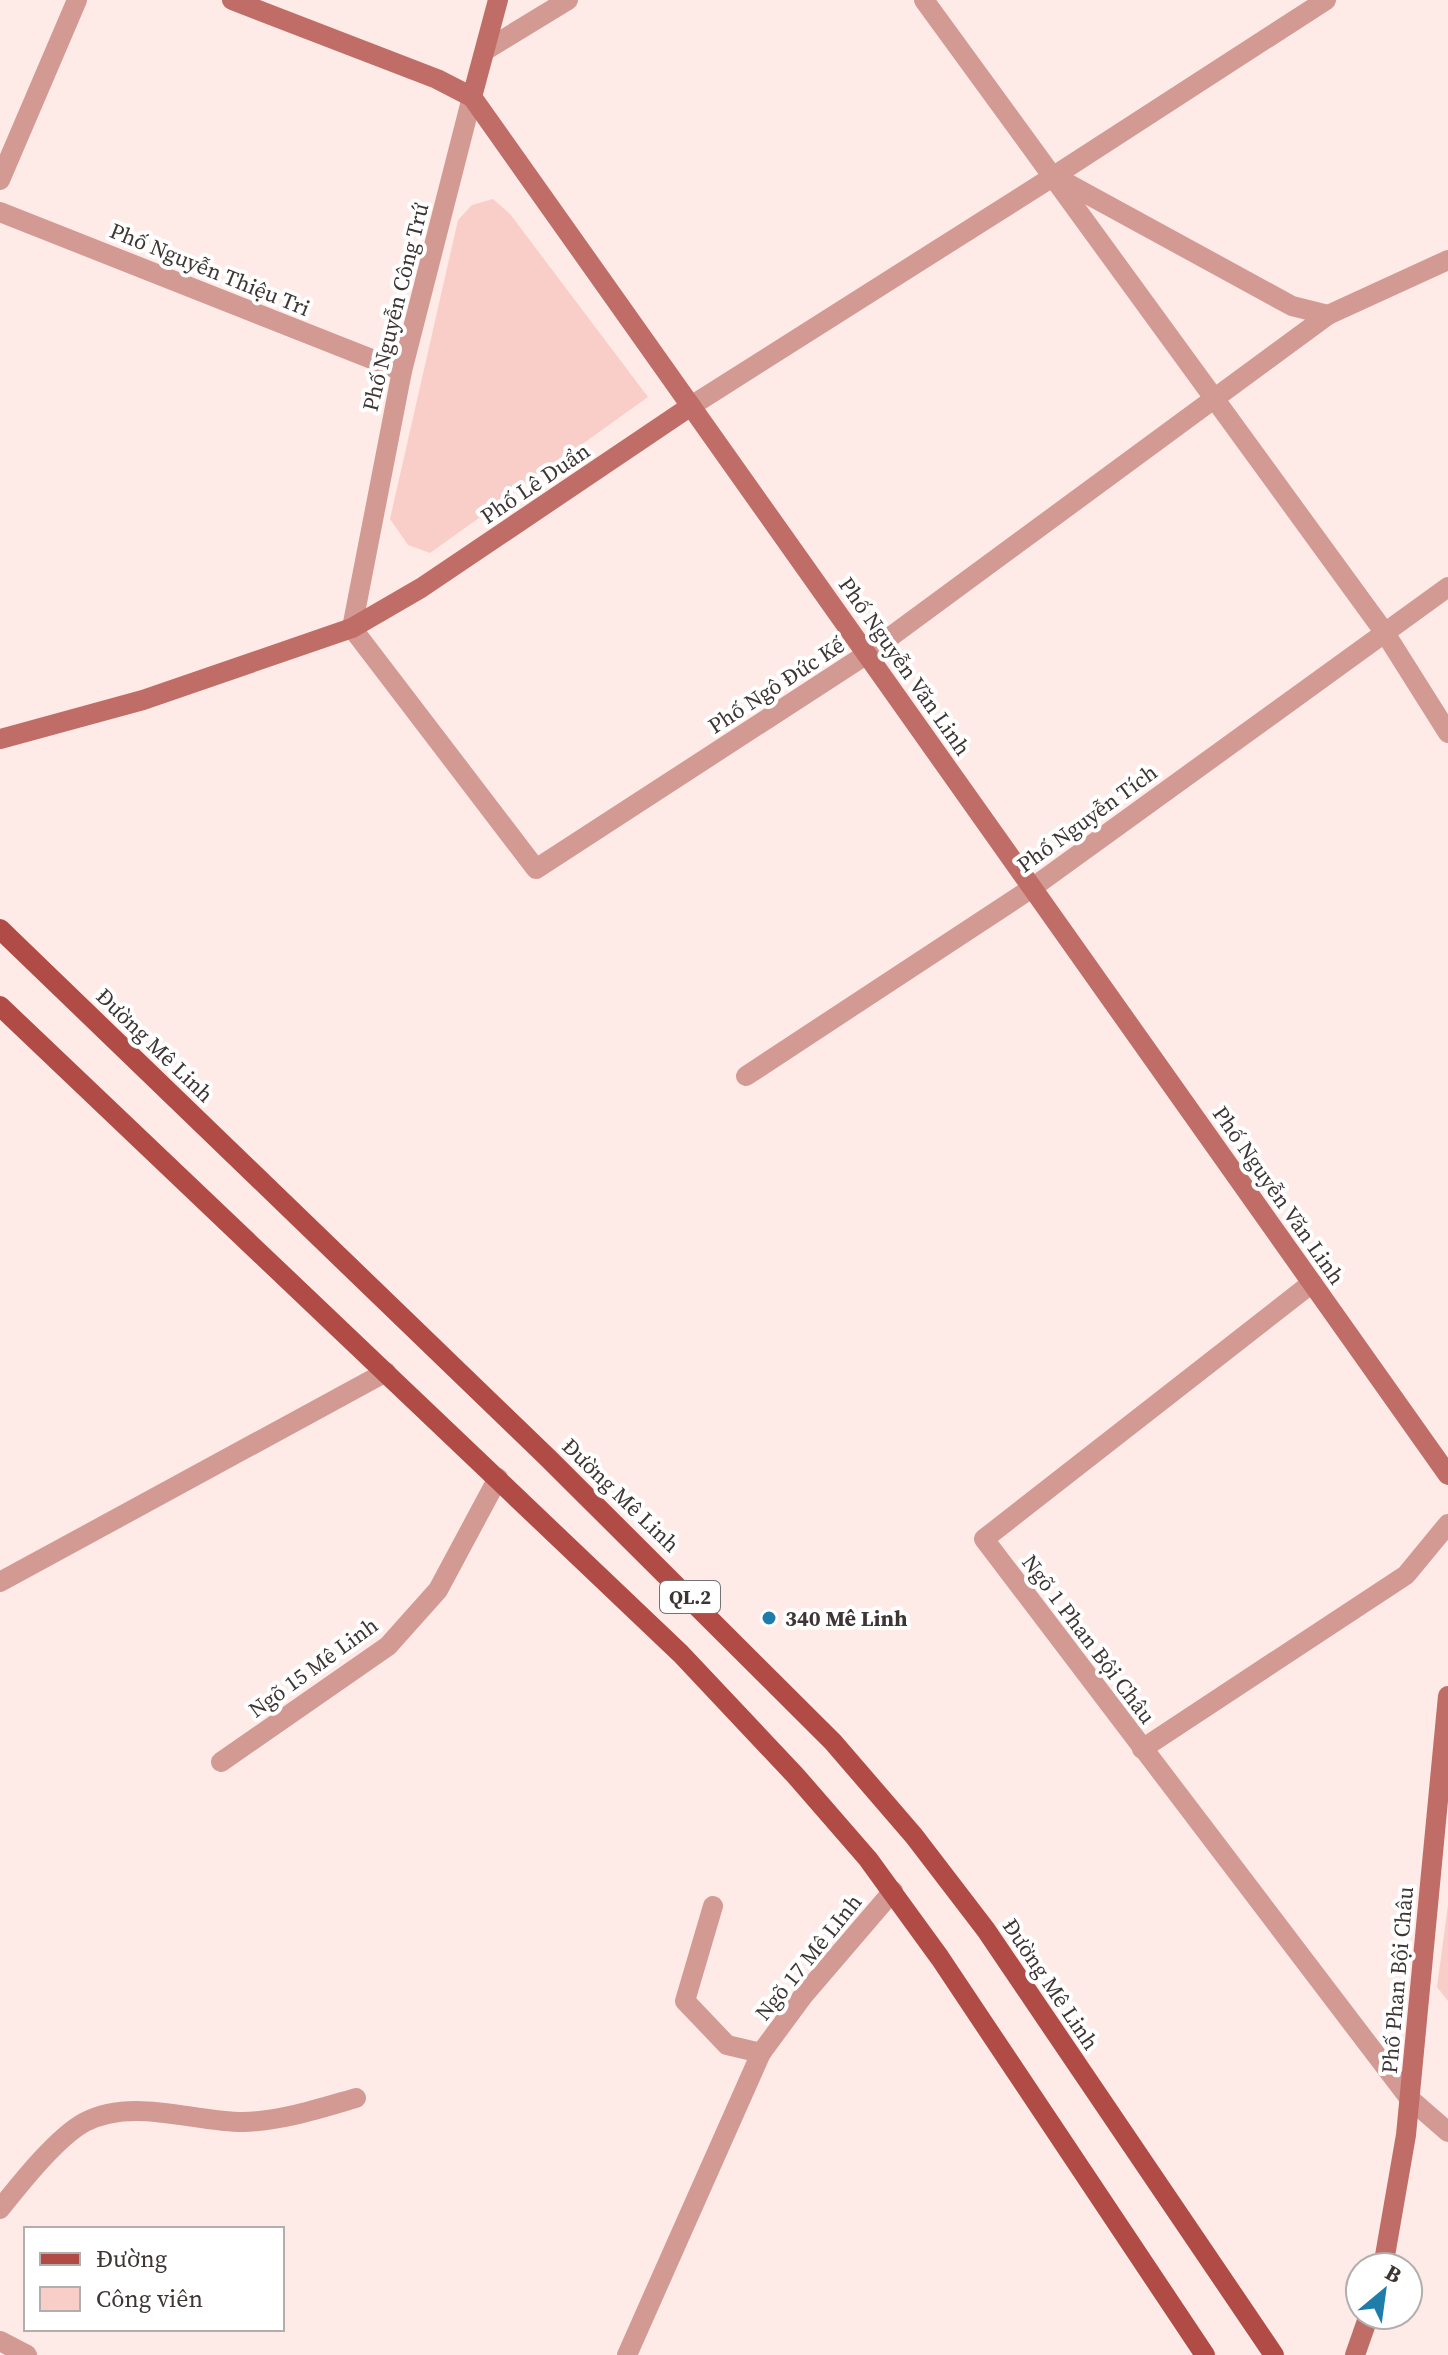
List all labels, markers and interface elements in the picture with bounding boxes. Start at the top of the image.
street label: Phố Nguyễn Công Trứ [355,200,435,414]
street label: Phố Nguyễn Thiệu Tri [106,215,314,323]
street label: Phố Lê Duẩn [474,435,596,531]
street label: Phố Nguyễn Văn Linh [832,571,978,761]
street label: Phố Ngô Đức Kế [702,629,851,740]
street label: Phố Nguyễn Tích [1011,757,1163,879]
street label: Đường Mê Linh [90,981,220,1109]
street label: Phố Nguyễn Văn Linh [1206,1100,1352,1290]
street label: Đường Mê Linh [556,1431,686,1559]
street label: Ngõ 1 Phan Bội Châu [1015,1548,1163,1730]
road number: QL.2 [660,1581,720,1613]
place label: 340 Mê Linh [785,1603,908,1633]
marker: 340 Mê Linh [760,1609,778,1627]
street label: Ngõ 15 Mê Linh [242,1610,384,1724]
street label: Phố Phan Bội Châu [1374,1885,1420,2075]
street label: Ngõ 17 Mê LInh [748,1888,868,2026]
street label: Đường Mê Linh [996,1912,1106,2056]
legend [24,2227,284,2331]
text: Đường [96,2242,167,2275]
north arrow [1344,2251,1424,2331]
text: B [1380,2257,1407,2290]
text: Công viên [96,2282,203,2315]

